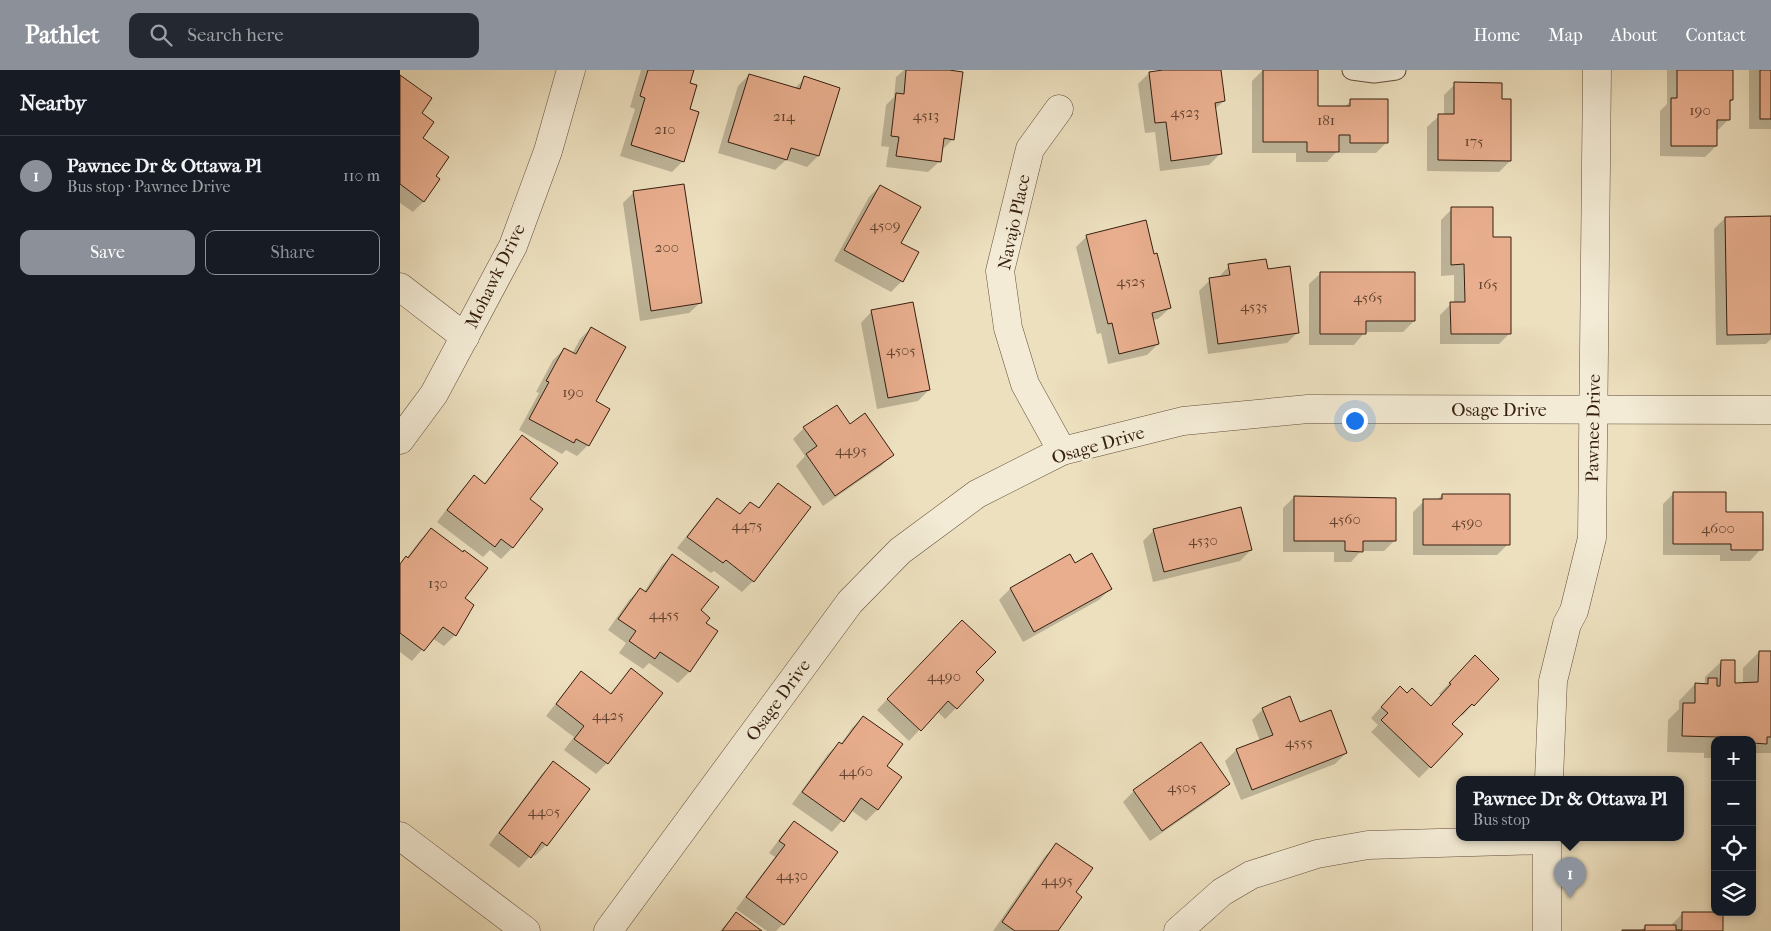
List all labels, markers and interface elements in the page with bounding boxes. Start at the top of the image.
search box [129,13,479,58]
text: Pathlet [25,21,99,49]
icon: search [147,21,175,49]
text: Search here [187,24,284,46]
text: Home [1473,25,1520,46]
text: Map [1548,25,1583,46]
text: About [1611,25,1657,46]
text: Contact [1685,25,1746,46]
text: Nearby [20,91,86,115]
house number: 190 [1689,101,1711,119]
house number: 4523 [1171,103,1199,121]
house number: 4513 [913,106,939,124]
house number: 214 [773,107,796,125]
house number: 181 [1317,111,1335,129]
house number: 210 [654,120,676,138]
house number: 175 [1464,132,1484,150]
text: Pawnee Dr & Ottawa Pl [67,155,262,177]
text: 1 [33,166,39,185]
text: 110 m [343,166,380,185]
street label: Navajo Place [994,172,1035,272]
text: Bus stop · Pawnee Drive [67,177,230,196]
house number: 4509 [869,216,901,234]
street label: Mohawk Drive [461,220,530,332]
button: Save [20,230,195,275]
button: Share [205,230,380,275]
house number: 200 [655,238,679,256]
house number: 4525 [1116,272,1146,290]
house number: 165 [1478,275,1498,293]
house number: 4565 [1353,288,1383,306]
house number: 4535 [1240,297,1268,315]
house number: 4505 [886,341,916,359]
street label: Pawnee Drive [1582,374,1605,482]
house number: 190 [562,383,584,401]
street label: Osage Drive [1451,400,1547,421]
your location [1342,408,1368,434]
street label: Osage Drive [1049,422,1147,469]
house number: 4495 [835,441,867,459]
house number: 4560 [1329,510,1361,528]
house number: 4590 [1451,513,1483,531]
house number: 4475 [731,516,763,534]
house number: 4600 [1701,519,1735,537]
house number: 4530 [1188,531,1218,549]
house number: 130 [428,574,448,592]
house number: 4455 [649,605,679,623]
street label: Osage Drive [742,655,815,745]
house number: 4490 [927,667,961,685]
house number: 4425 [592,706,624,724]
house number: 4555 [1285,733,1313,751]
map controls [1711,736,1756,916]
button: + [1711,736,1756,781]
house number: 4460 [839,762,873,780]
popup [1456,776,1684,841]
house number: 4505 [1167,778,1197,796]
button: − [1711,781,1756,826]
text: Pawnee Dr & Ottawa Pl [1473,788,1667,810]
house number: 4405 [528,802,560,820]
text: Bus stop [1473,810,1530,829]
button: locate [1711,826,1756,871]
pin: 1 [1554,857,1586,898]
house number: 4430 [776,866,808,884]
house number: 4495 [1041,871,1073,889]
button: layers [1711,871,1756,916]

